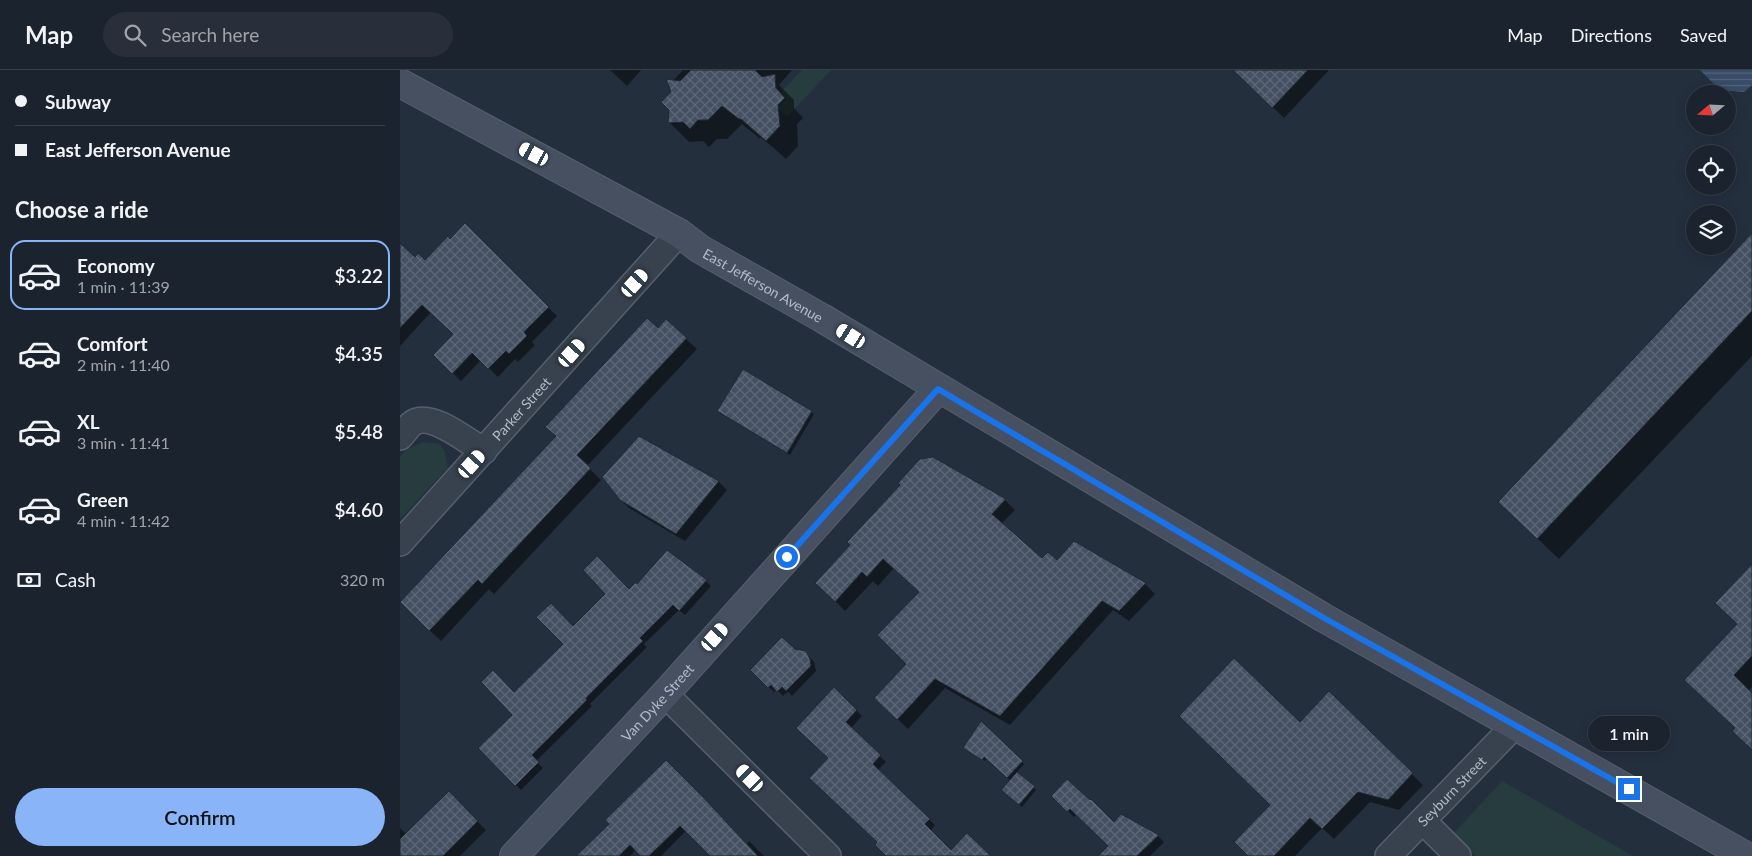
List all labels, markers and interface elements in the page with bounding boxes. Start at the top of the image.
search box [103,12,453,57]
text: Map [25,20,73,49]
icon: search [121,21,149,49]
text: Search here [161,23,259,46]
text: Map [1507,24,1543,46]
text: Directions [1571,24,1652,46]
text: Saved [1680,24,1727,46]
north arrow [1686,85,1736,135]
map controls [1686,85,1736,255]
text: Subway [45,90,111,113]
text: East Jefferson Avenue [45,138,231,161]
car [517,140,550,168]
button: locate [1686,145,1736,195]
text: Choose a ride [15,196,149,223]
button: layers [1686,205,1736,255]
street label: East Jefferson Avenue [700,244,826,326]
icon: car [17,253,62,298]
text: Economy [77,254,155,277]
text: $3.22 [334,264,383,287]
car [619,267,650,299]
text: 1 min · 11:39 [77,277,170,296]
car [834,322,867,350]
icon: car [17,331,62,376]
text: Comfort [77,332,148,355]
car [556,337,587,369]
text: $4.35 [334,342,383,365]
text: 2 min · 11:40 [77,355,170,374]
street label: Parker Street [488,373,554,444]
icon: car [17,409,62,454]
text: XL [77,410,100,433]
text: $5.48 [334,420,383,443]
text: 3 min · 11:41 [77,433,170,452]
car [456,448,487,480]
icon: car [17,487,62,532]
text: Green [77,488,128,511]
text: $4.60 [334,498,383,521]
text: 4 min · 11:42 [77,511,170,530]
route start [776,546,798,568]
icon: cash [15,566,43,594]
text: Cash [55,568,96,591]
text: 320 m [340,570,385,589]
car [699,621,730,653]
street label: Van Dyke Street [617,660,697,744]
callout: 1 min [1588,716,1670,752]
text: 1 min [1609,724,1649,743]
street label: Seyburn Street [1414,752,1489,829]
car [734,762,765,794]
route end [1618,778,1640,800]
button: Confirm [15,788,385,846]

